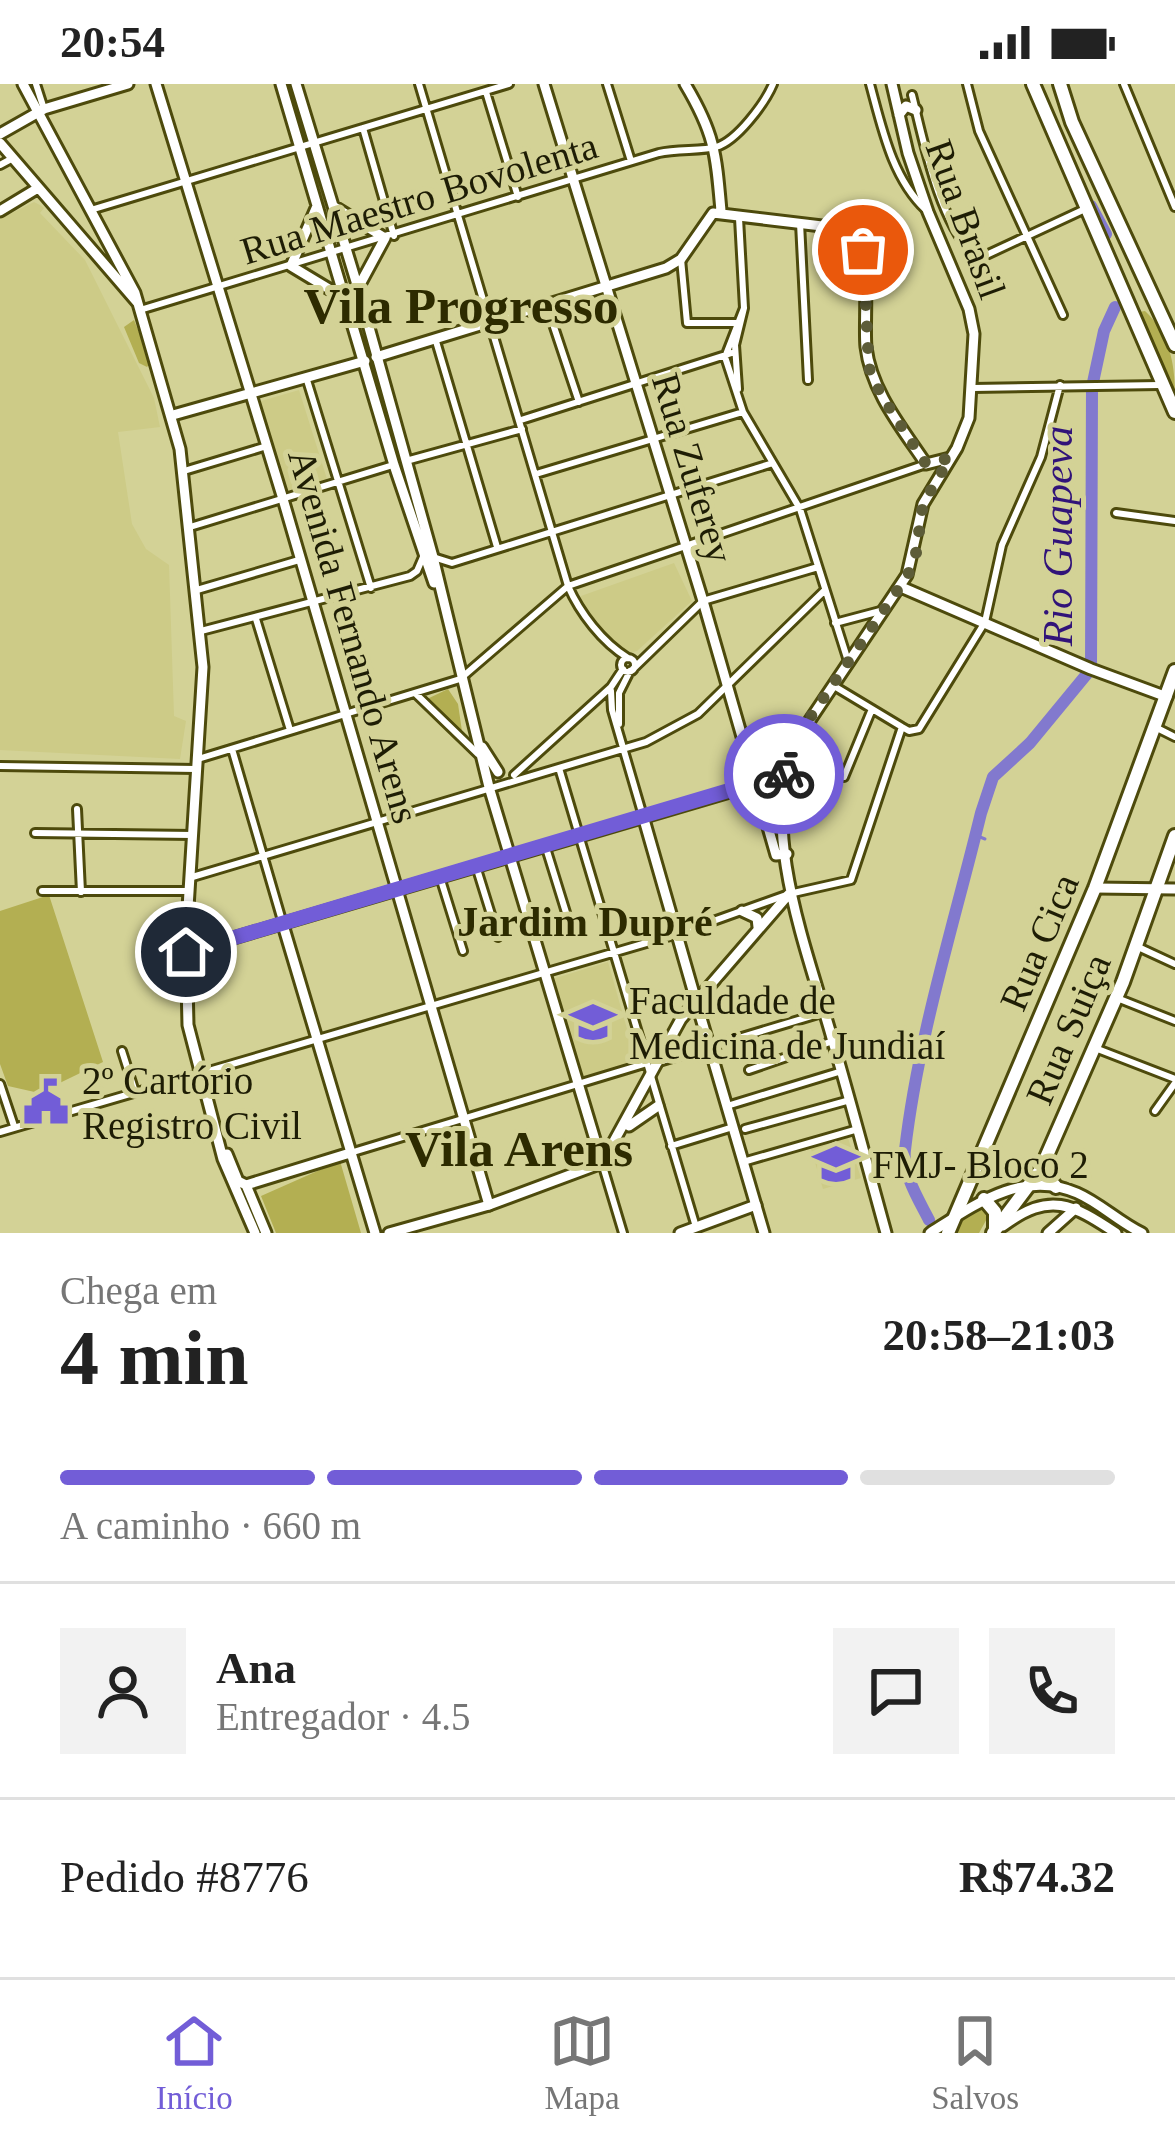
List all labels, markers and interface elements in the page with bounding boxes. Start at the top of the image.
text: 20:54 [60,17,165,67]
street label: Rua Maestro Bovolenta [236,123,602,273]
street label: Rua Brasil [917,134,1015,304]
pin [812,199,914,301]
icon: bag [830,217,896,283]
district label: Vila Progresso [304,278,618,334]
street label: Rua Zuferey [643,368,742,569]
water label: Rio Guapeva [1035,426,1081,647]
street label: Avenida Fernando Arens [280,444,428,828]
courier [724,714,844,834]
icon: bike [751,741,817,807]
street label: Rua Cica [991,867,1087,1017]
district label: Jardim Dupré [457,899,713,945]
pin [135,901,237,1003]
icon: home [153,919,219,985]
street label: Rua Suiça [1017,947,1120,1111]
place label: Faculdade de Medicina de Jundiaí [629,979,945,1067]
school or university icon: Faculdade de Medicina de Jundiaí [568,997,618,1047]
place label: 2º Cartório Registro Civil [82,1059,302,1148]
public building icon: 2º Cartório Registro Civil [21,1077,71,1127]
district label: Vila Arens [405,1121,633,1177]
school or university icon: FMJ- Bloco 2 [811,1139,861,1189]
place label: FMJ- Bloco 2 [872,1143,1089,1186]
text: Chega em [60,1269,217,1312]
text: 20:58–21:03 [883,1310,1115,1360]
text: 4 min [60,1314,249,1401]
text: A caminho · 660 m [60,1504,361,1547]
button: person [60,1628,186,1754]
button: chat [833,1628,959,1754]
button: phone [989,1628,1115,1754]
text: Ana [216,1643,296,1693]
text: Entregador · 4.5 [216,1695,471,1738]
text: Pedido #8776 [60,1852,309,1902]
text: R$74.32 [959,1852,1115,1902]
tab: Início [156,2008,233,2117]
tab: Mapa [544,2008,620,2117]
tab: Salvos [931,2008,1019,2117]

